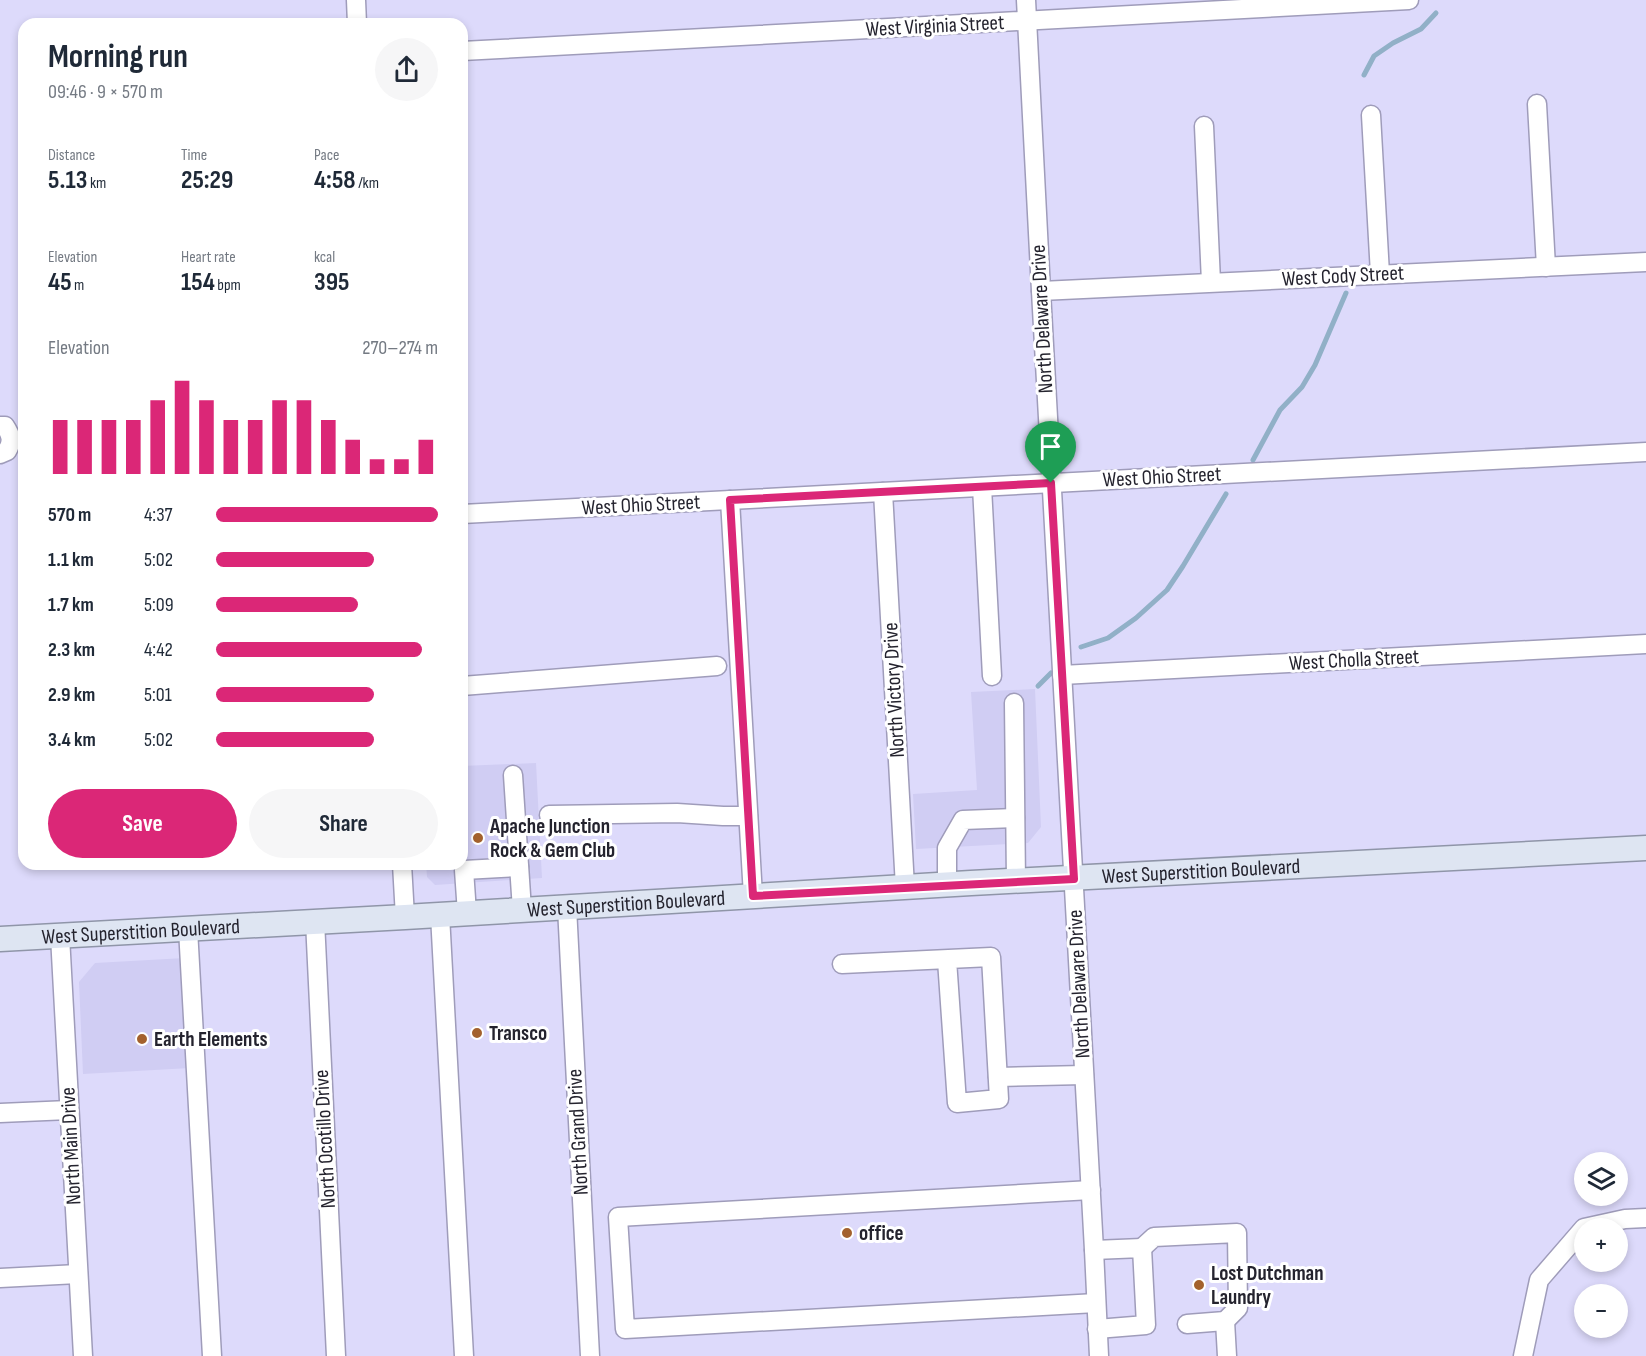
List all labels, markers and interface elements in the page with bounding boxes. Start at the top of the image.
street label: West Virginia Street [865,10,1005,42]
text: Morning run [48,37,188,77]
button: share [375,38,438,101]
text: 09:46 · 9 × 570 m [48,80,163,104]
text: Distance [48,146,95,165]
text: Time [181,146,207,165]
text: Pace [314,146,339,165]
text: 5.13 [48,165,87,196]
text: 25:29 [181,165,233,196]
text: 4:58 [314,165,356,196]
text: km [87,174,106,193]
text: /km [356,174,379,193]
street label: North Delaware Drive [1026,244,1058,394]
text: Elevation [48,248,97,267]
text: Heart rate [181,248,236,267]
text: kcal [314,248,335,267]
street label: West Cody Street [1281,260,1405,292]
text: 45 [48,267,72,298]
text: 154 [181,267,215,298]
text: 395 [314,267,349,298]
text: m [72,276,84,295]
text: bpm [215,276,241,295]
text: Elevation [48,336,110,360]
text: 270–274 m [362,336,438,360]
pin [1025,421,1076,483]
icon: arrive [1034,430,1067,463]
street label: West Ohio Street [1102,461,1222,493]
street label: West Ohio Street [581,489,701,521]
text: 570 m [48,503,91,527]
text: 4:37 [144,503,173,527]
text: 1.1 km [48,548,94,572]
text: 5:02 [144,548,173,572]
text: 1.7 km [48,593,94,617]
text: 5:09 [144,593,174,617]
street label: North Victory Drive [878,622,910,758]
text: 2.3 km [48,638,95,662]
text: 4:42 [144,638,173,662]
street label: West Cholla Street [1288,644,1420,676]
text: 2.9 km [48,683,95,707]
text: 5:01 [144,683,172,707]
text: 3.4 km [48,728,96,752]
text: 5:02 [144,728,173,752]
button: Save [48,789,237,858]
button: Share [249,789,438,858]
place label: Apache Junction Rock & Gem Club [489,814,615,863]
marker: Apache Junction Rock & Gem Club [471,831,485,845]
street label: West Superstition Boulevard [1101,853,1301,889]
street label: West Superstition Boulevard [526,885,726,922]
street label: North Delaware Drive [1063,909,1095,1059]
street label: West Superstition Boulevard [41,913,241,949]
place label: Transco [489,1021,547,1046]
marker: Transco [470,1026,484,1040]
place label: Earth Elements [154,1027,268,1052]
marker: Earth Elements [135,1032,149,1046]
street label: North Grand Drive [562,1068,594,1196]
street label: North Ocotillo Drive [309,1069,341,1209]
street label: North Main Drive [55,1086,87,1206]
map controls [1574,1152,1628,1338]
button: layers [1574,1152,1628,1206]
button: + [1574,1218,1628,1272]
place label: office [859,1221,904,1246]
marker: office [840,1226,854,1240]
place label: Lost Dutchman Laundry [1211,1261,1324,1310]
marker: Lost Dutchman Laundry [1192,1278,1206,1292]
button: − [1574,1284,1628,1338]

